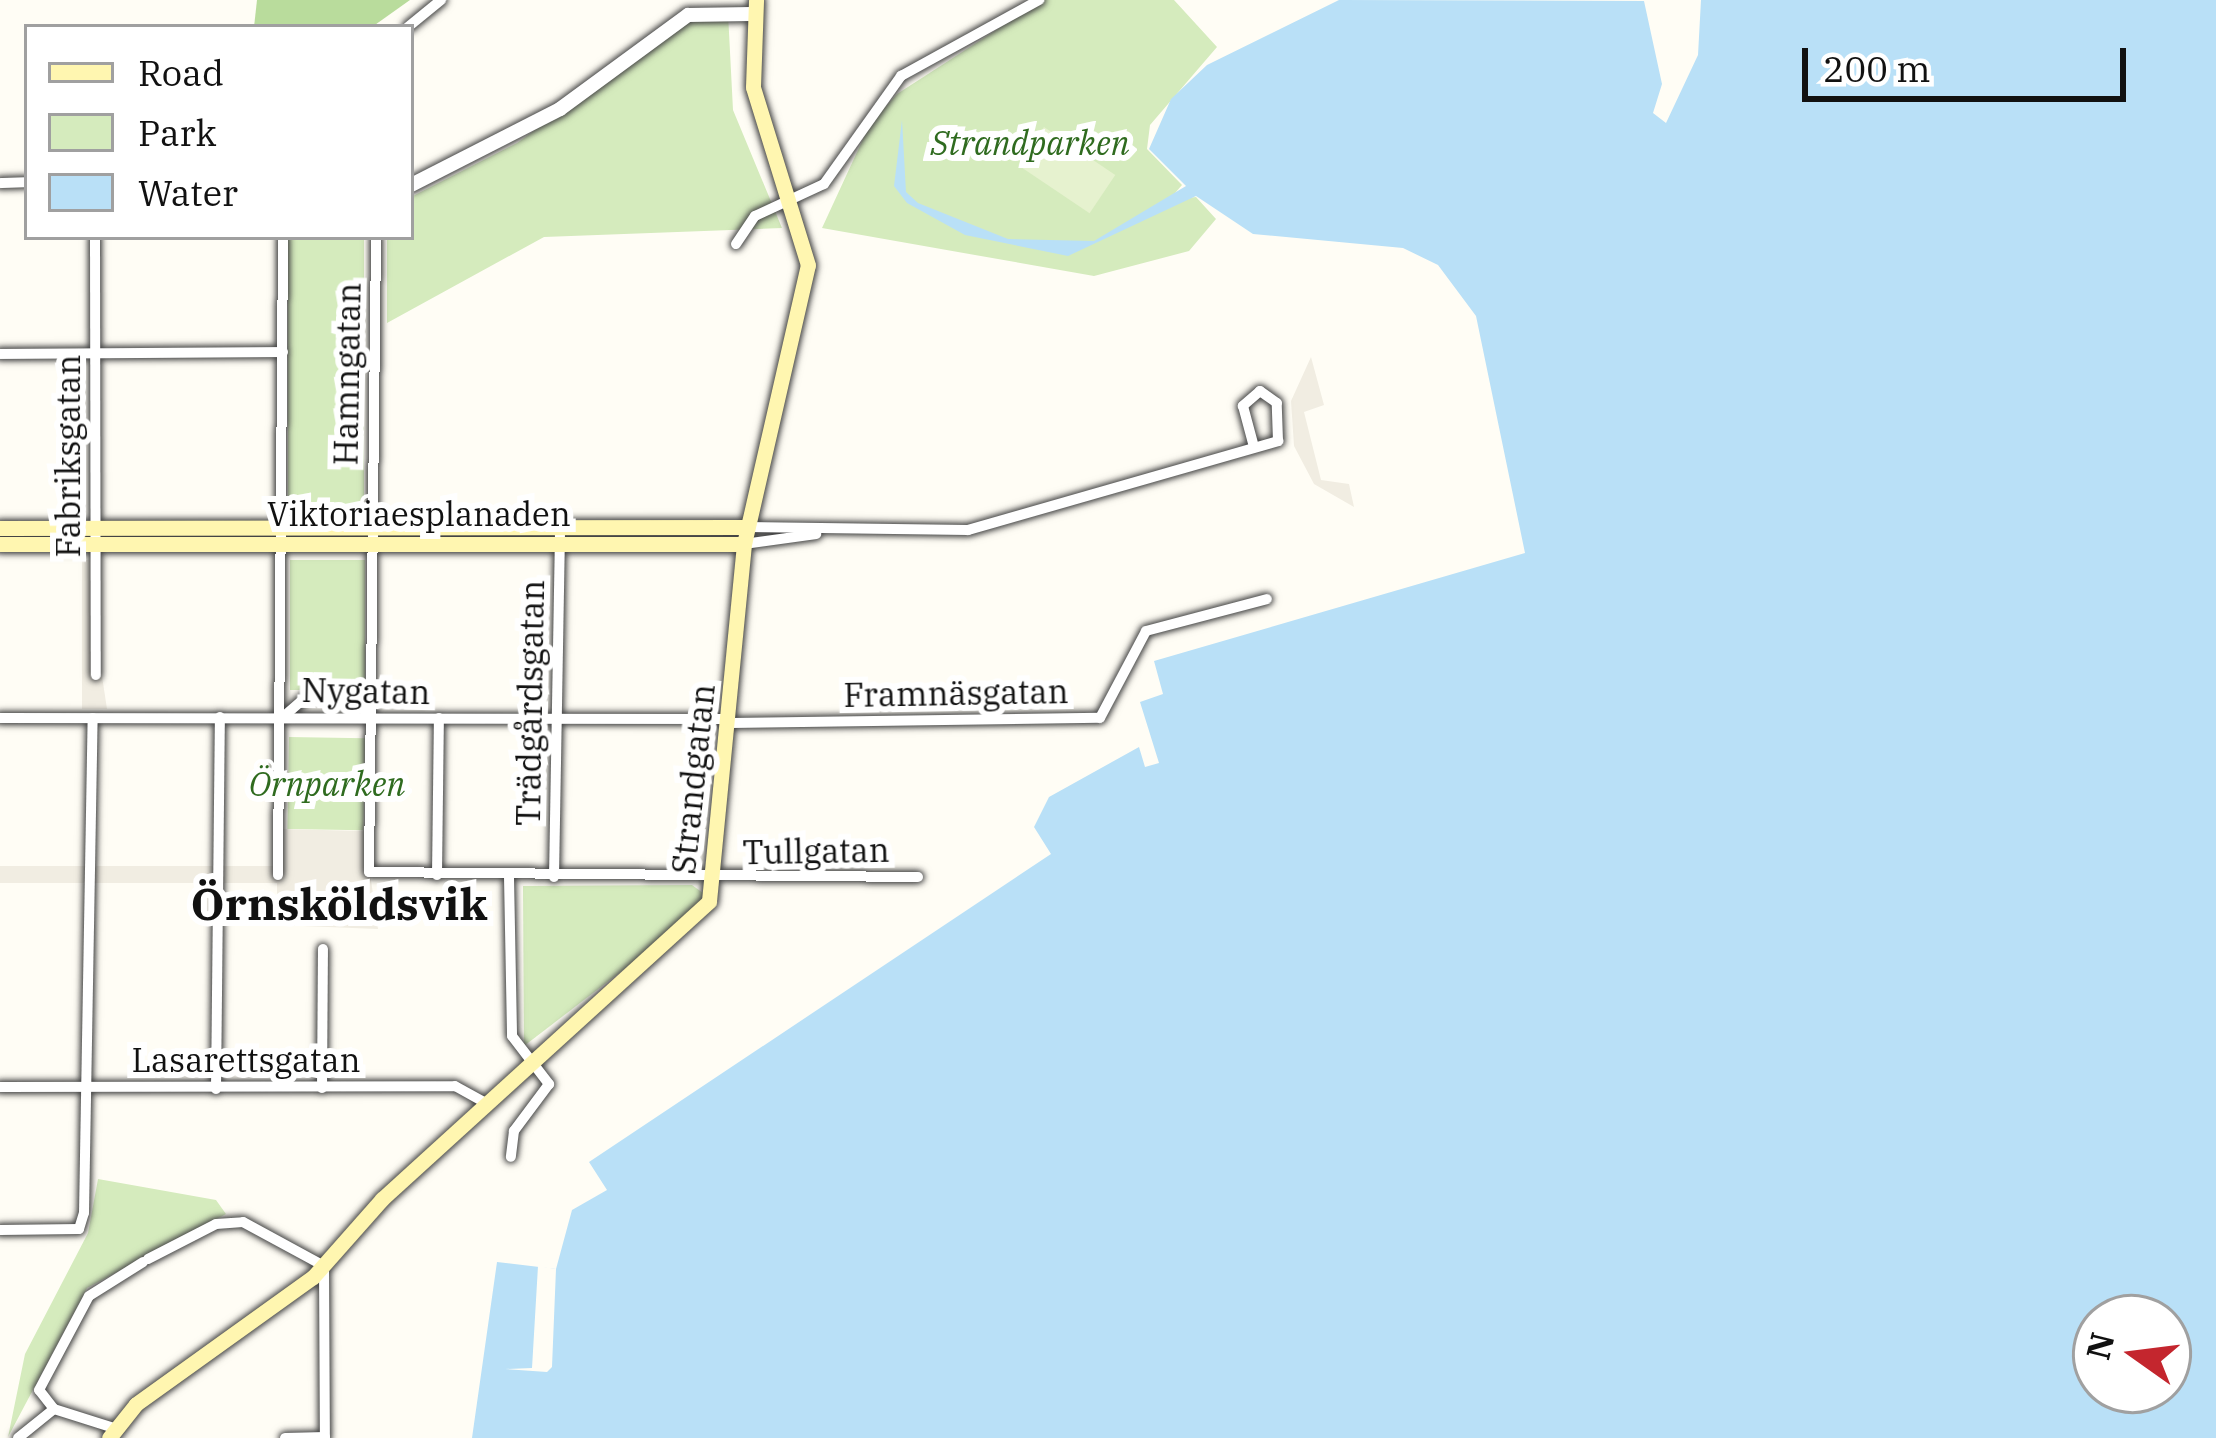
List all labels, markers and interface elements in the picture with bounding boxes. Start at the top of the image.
legend [24,24,414,240]
scale bar [1808,24,2132,98]
text: 200 m [1823,45,1930,92]
text: Road [138,49,224,96]
text: Park [138,109,217,156]
park label: Strandparken [930,123,1130,163]
text: Water [138,169,238,216]
street label: Hamngatan [326,282,368,466]
street label: Fabriksgatan [48,354,88,558]
street label: Viktoriaesplanaden [267,494,571,534]
street label: Trädgårdsgatan [508,580,552,826]
street label: Nygatan [301,670,431,712]
street label: Framnäsgatan [843,671,1069,715]
street label: Strandgatan [663,682,723,876]
park label: Örnparken [249,764,405,804]
street label: Tullgatan [742,830,890,872]
district label: Örnsköldsvik [191,877,487,931]
street label: Lasarettsgatan [131,1040,361,1080]
north arrow [2072,1294,2192,1414]
text: N [2075,1328,2124,1364]

